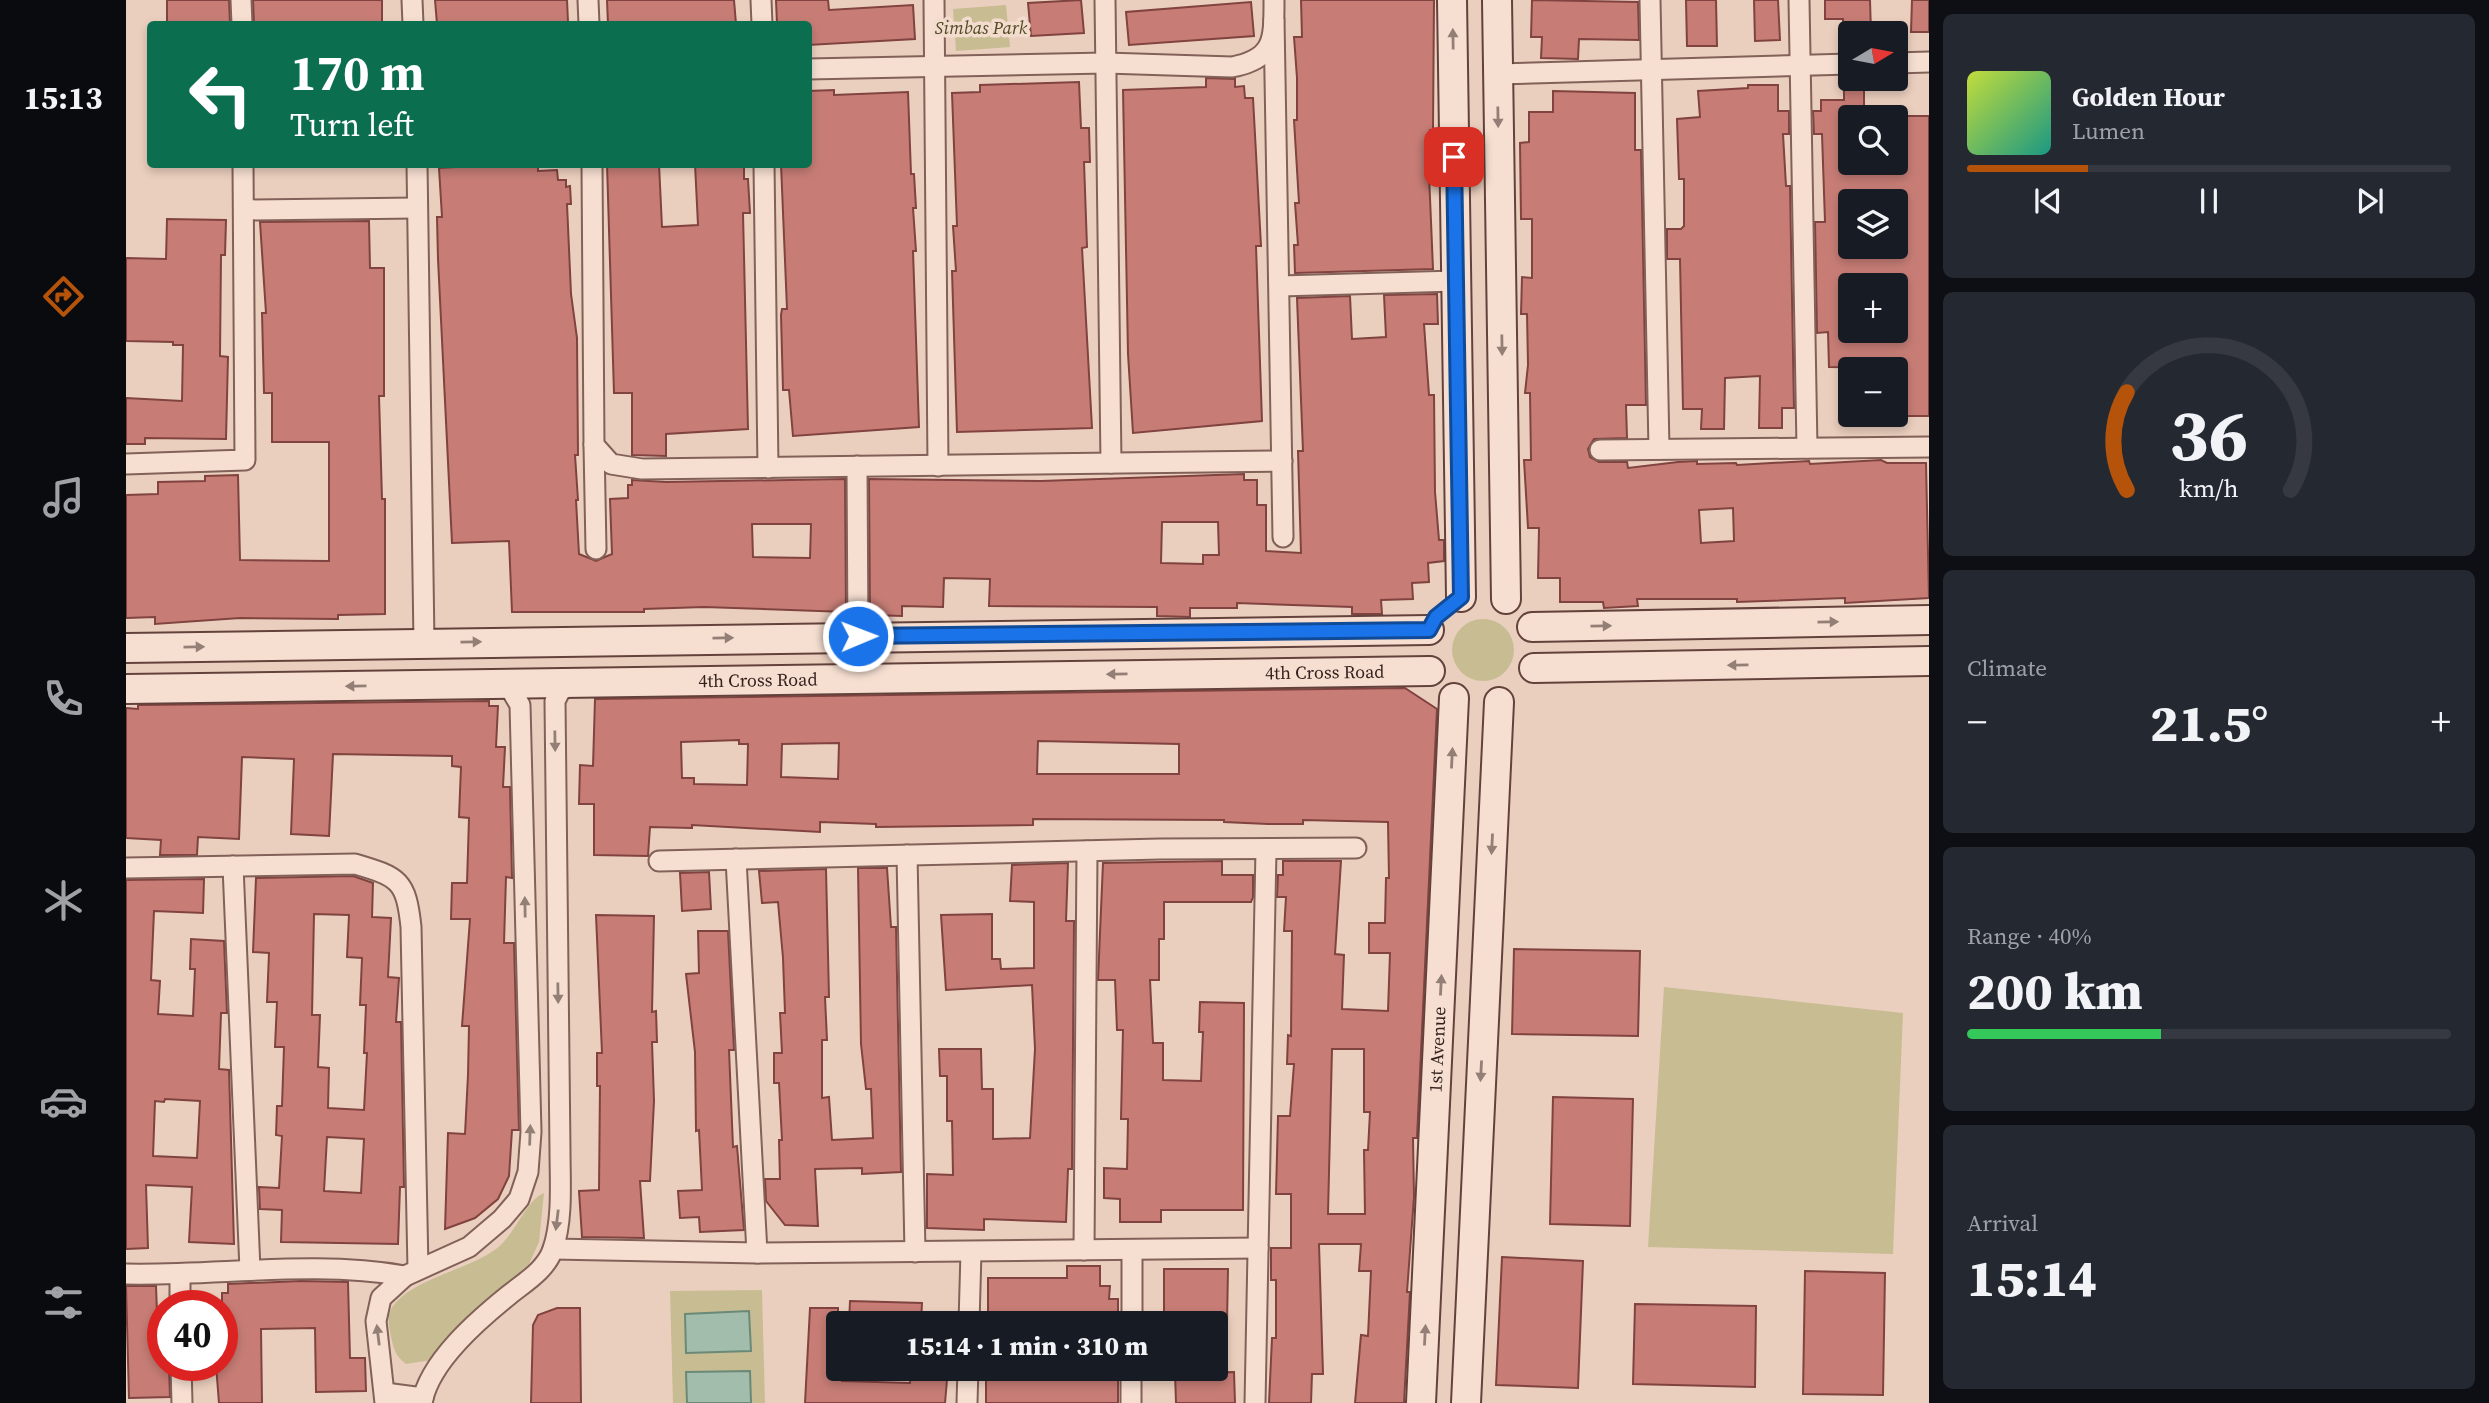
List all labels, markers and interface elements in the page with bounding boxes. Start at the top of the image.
park label: Simbas Park [935,15,1028,40]
north arrow [1838,21,1908,91]
map controls [1838,21,1908,427]
one-way arrow [1447,28,1459,50]
text: 170 m [290,39,425,106]
icon: left [175,49,266,140]
text: 15:13 [24,76,102,120]
text: Golden Hour [2072,79,2225,115]
text: Turn left [290,103,414,147]
button: search [1838,105,1908,175]
one-way arrow [1493,106,1504,128]
text: Lumen [2072,115,2145,147]
pin [1424,127,1484,187]
icon: arrive [1435,138,1473,176]
icon: previous [2029,182,2067,220]
icon: pause [2190,182,2228,220]
icon: next [2351,182,2389,220]
button: layers [1838,189,1908,259]
icon: directions [39,272,88,321]
button: + [1838,273,1908,343]
one-way arrow [1496,334,1508,356]
button: − [1838,357,1908,427]
text: 36 [2170,385,2248,484]
text: km/h [2179,470,2239,504]
icon: music [39,473,88,522]
position arrow [821,599,895,673]
one-way arrow [1817,616,1839,628]
one-way arrow [1590,620,1612,631]
one-way arrow [712,632,734,644]
one-way arrow [460,636,482,648]
one-way arrow [183,641,205,653]
text: Climate [1967,652,2047,684]
street label: 4th Cross Road [1265,659,1385,685]
one-way arrow [1727,659,1749,670]
street label: 4th Cross Road [698,666,818,693]
one-way arrow [1105,669,1127,680]
icon: phone [39,674,88,723]
one-way arrow [345,680,367,691]
text: 21.5° [2150,687,2268,758]
text: − [1967,696,1987,748]
text: + [2431,696,2451,748]
one-way arrow [549,730,561,752]
one-way arrow [1446,747,1457,769]
one-way arrow [1487,833,1498,855]
icon: climate [39,876,88,925]
one-way arrow [519,896,531,918]
text: Range · 40% [1967,920,2092,952]
text: 200 km [1967,955,2143,1026]
one-way arrow [1436,974,1447,996]
one-way arrow [552,982,564,1004]
street label: 1st Avenue [1423,1006,1452,1093]
one-way arrow [1476,1060,1487,1082]
icon: car [39,1077,88,1126]
one-way arrow [525,1124,536,1146]
text: Arrival [1967,1207,2038,1239]
one-way arrow [551,1209,562,1231]
text: 15:14 [1967,1242,2097,1313]
icon: filters [39,1278,88,1327]
speed limit sign: 40 [147,1290,238,1381]
one-way arrow [372,1324,383,1346]
one-way arrow [1419,1324,1430,1346]
text: 15:14 · 1 min · 310 m [906,1328,1148,1364]

